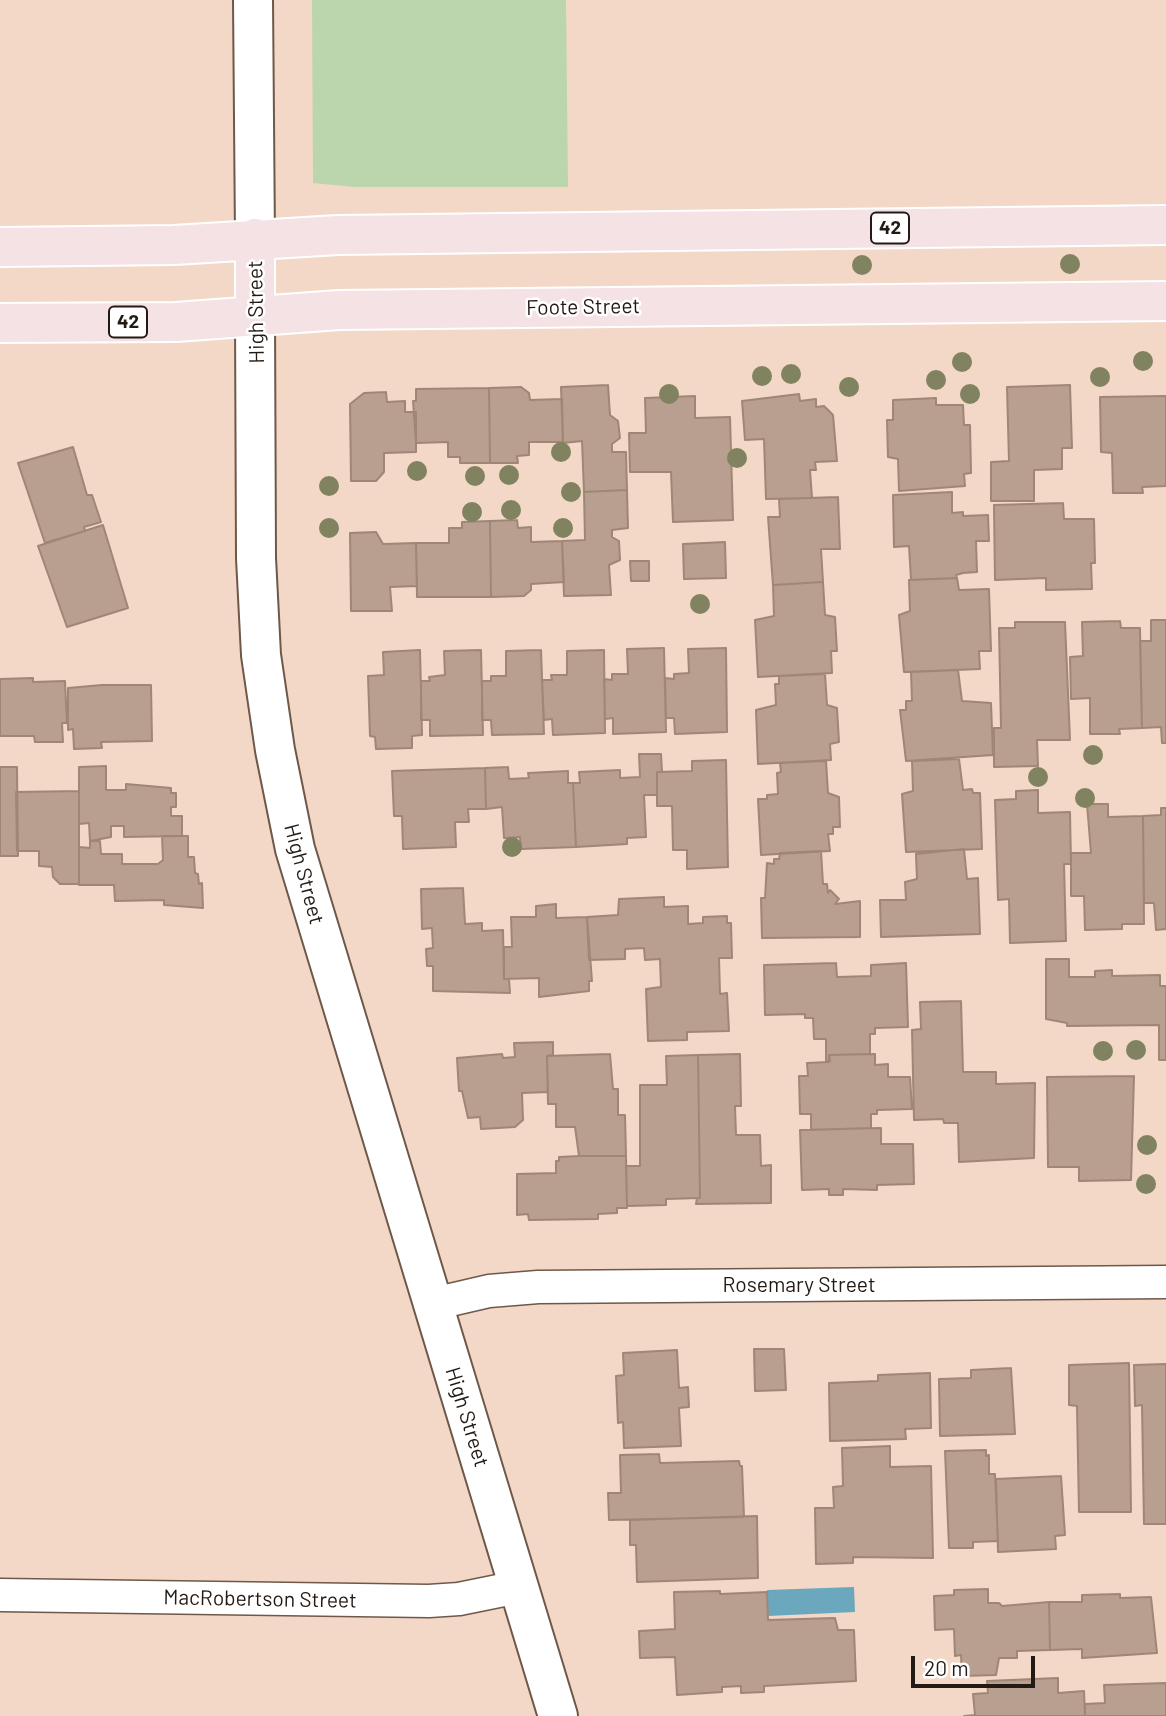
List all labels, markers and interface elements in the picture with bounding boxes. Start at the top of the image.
road number: 42 [871,212,909,244]
street label: High Street [243,260,269,364]
street label: Foote Street [526,293,640,321]
road number: 42 [109,306,147,338]
street label: High Street [278,821,330,927]
street label: Rosemary Street [722,1272,876,1298]
street label: High Street [440,1364,494,1470]
street label: MacRobertson Street [163,1585,357,1613]
scale bar [914,1642,1038,1686]
text: 20 m [924,1655,969,1680]

